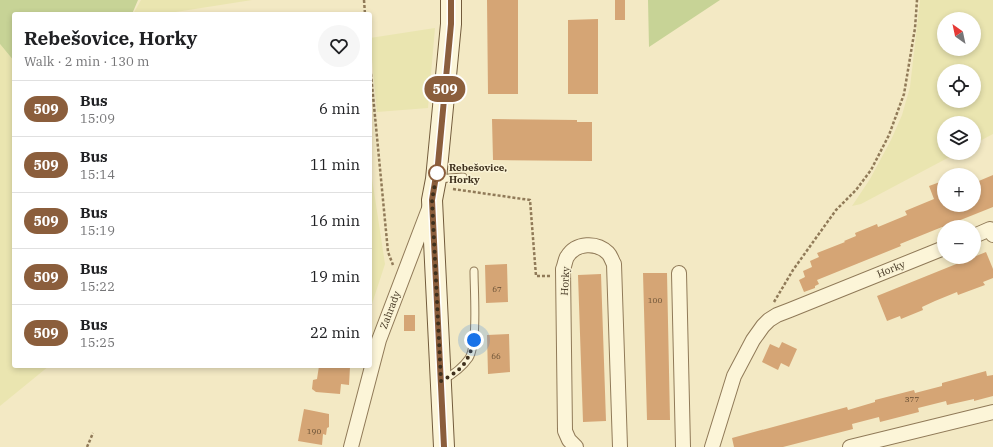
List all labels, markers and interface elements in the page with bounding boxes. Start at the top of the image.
north arrow [937,12,981,56]
map controls [937,12,981,264]
button: heart [318,25,360,67]
text: Rebešovice, Horky [24,26,197,50]
text: Walk · 2 min · 130 m [24,53,149,70]
button: locate [937,64,981,108]
line badge: 509 [422,76,468,102]
text: 509 [432,80,458,98]
text: Bus [80,91,108,110]
text: 6 min [319,99,360,118]
text: 509 [33,100,59,118]
text: 15:09 [80,110,115,127]
button: layers [937,116,981,160]
text: Bus [80,147,108,166]
text: 11 min [310,155,360,174]
text: 509 [33,156,59,174]
place label: Rebešovice, Horky [449,161,507,186]
marker: Rebešovice, Horky [428,164,446,182]
text: 15:14 [80,166,115,183]
button: + [937,168,981,212]
text: Bus [80,203,108,222]
text: 16 min [310,211,360,230]
text: 509 [33,212,59,230]
button: − [937,220,981,264]
text: 15:19 [80,222,115,239]
street label: Horky [875,257,908,280]
text: Bus [80,259,108,278]
street label: Horky [558,265,572,296]
text: 19 min [310,267,360,286]
text: 509 [33,268,59,286]
text: 15:22 [80,278,115,295]
house number: 67 [492,284,502,294]
street label: Zahrady [377,289,403,331]
house number: 100 [648,295,662,305]
text: Bus [80,315,108,334]
text: 22 min [310,323,360,342]
text: 509 [33,324,59,342]
your location [464,330,484,350]
text: 15:25 [80,334,115,351]
house number: 66 [491,351,501,361]
house number: 377 [905,394,919,404]
house number: 190 [307,426,321,436]

